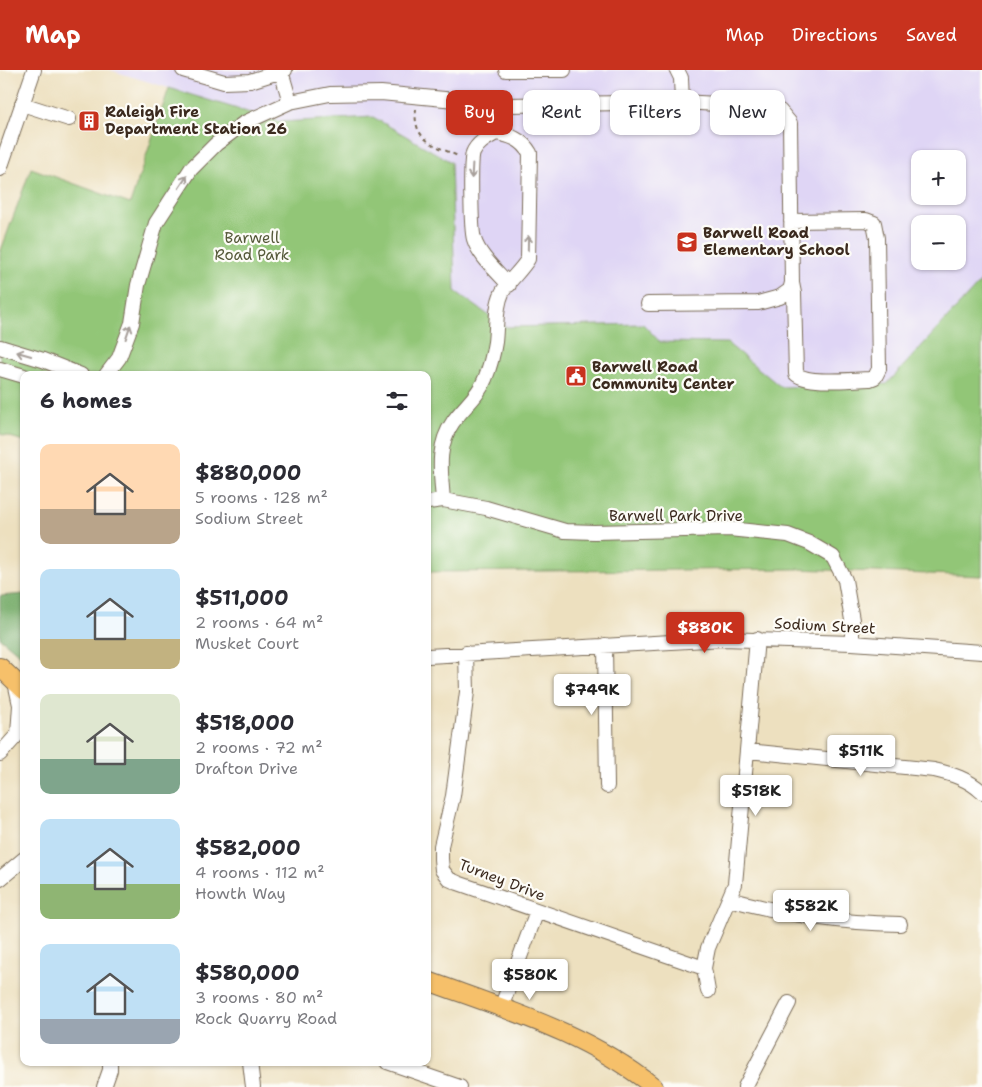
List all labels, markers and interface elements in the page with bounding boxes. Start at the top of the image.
text: Map [25,19,81,51]
text: Map [726,23,764,47]
text: Directions [792,23,878,47]
text: Saved [906,23,957,47]
chip: Buy [446,90,513,135]
chip: Rent [523,90,600,135]
chip: Filters [610,90,700,135]
chip: New [710,90,785,135]
place label: Raleigh Fire Department Station 26 [105,102,287,139]
building icon: Raleigh Fire Department Station 26 [77,109,101,133]
map controls [911,150,966,270]
button: + [911,150,966,205]
one-way arrow [468,162,477,178]
one-way arrow [178,175,188,189]
button: − [911,215,966,270]
place label: Barwell Road Elementary School [703,223,850,260]
park label: Barwell Road Park [215,228,289,265]
school or university icon: Barwell Road Elementary School [675,230,699,254]
one-way arrow [523,235,533,251]
one-way arrow [124,325,133,341]
one-way arrow [17,348,33,358]
place label: Barwell Road Community Center [592,357,735,394]
public building icon: Barwell Road Community Center [564,364,588,388]
text: 6 homes [40,387,132,415]
icon: filters [383,387,411,415]
text: $880,000 [195,459,302,487]
icon: home [80,464,140,524]
text: 5 rooms · 128 m² [195,487,328,508]
street label: Barwell Park Drive [609,506,743,526]
text: Sodium Street [195,508,303,529]
text: $511,000 [195,584,289,612]
icon: home [80,589,140,649]
text: 2 rooms · 64 m² [195,612,323,633]
pin: $880K [670,612,740,654]
street label: Sodium Street [774,613,876,639]
text: $880K [677,617,733,638]
text: Musket Court [195,633,299,654]
pin: $749K [557,674,627,716]
text: $749K [565,679,619,700]
text: $518,000 [195,709,295,737]
icon: home [80,714,140,774]
pin: $511K [826,734,896,777]
text: 2 rooms · 72 m² [195,737,323,758]
text: $511K [838,740,884,761]
text: Drafton Drive [195,758,298,779]
pin: $518K [721,774,791,817]
text: $518K [731,780,781,801]
text: $582,000 [195,834,301,862]
icon: home [80,839,140,899]
street label: Turney Drive [456,854,548,906]
text: 4 rooms · 112 m² [195,862,325,883]
text: Howth Way [195,883,286,904]
pin: $582K [776,890,846,932]
text: $582K [784,895,838,916]
pin: $580K [495,958,565,1001]
text: $580,000 [195,959,300,987]
icon: home [80,964,140,1024]
text: $580K [503,964,557,985]
text: 3 rooms · 80 m² [195,987,323,1008]
text: Rock Quarry Road [195,1008,337,1029]

